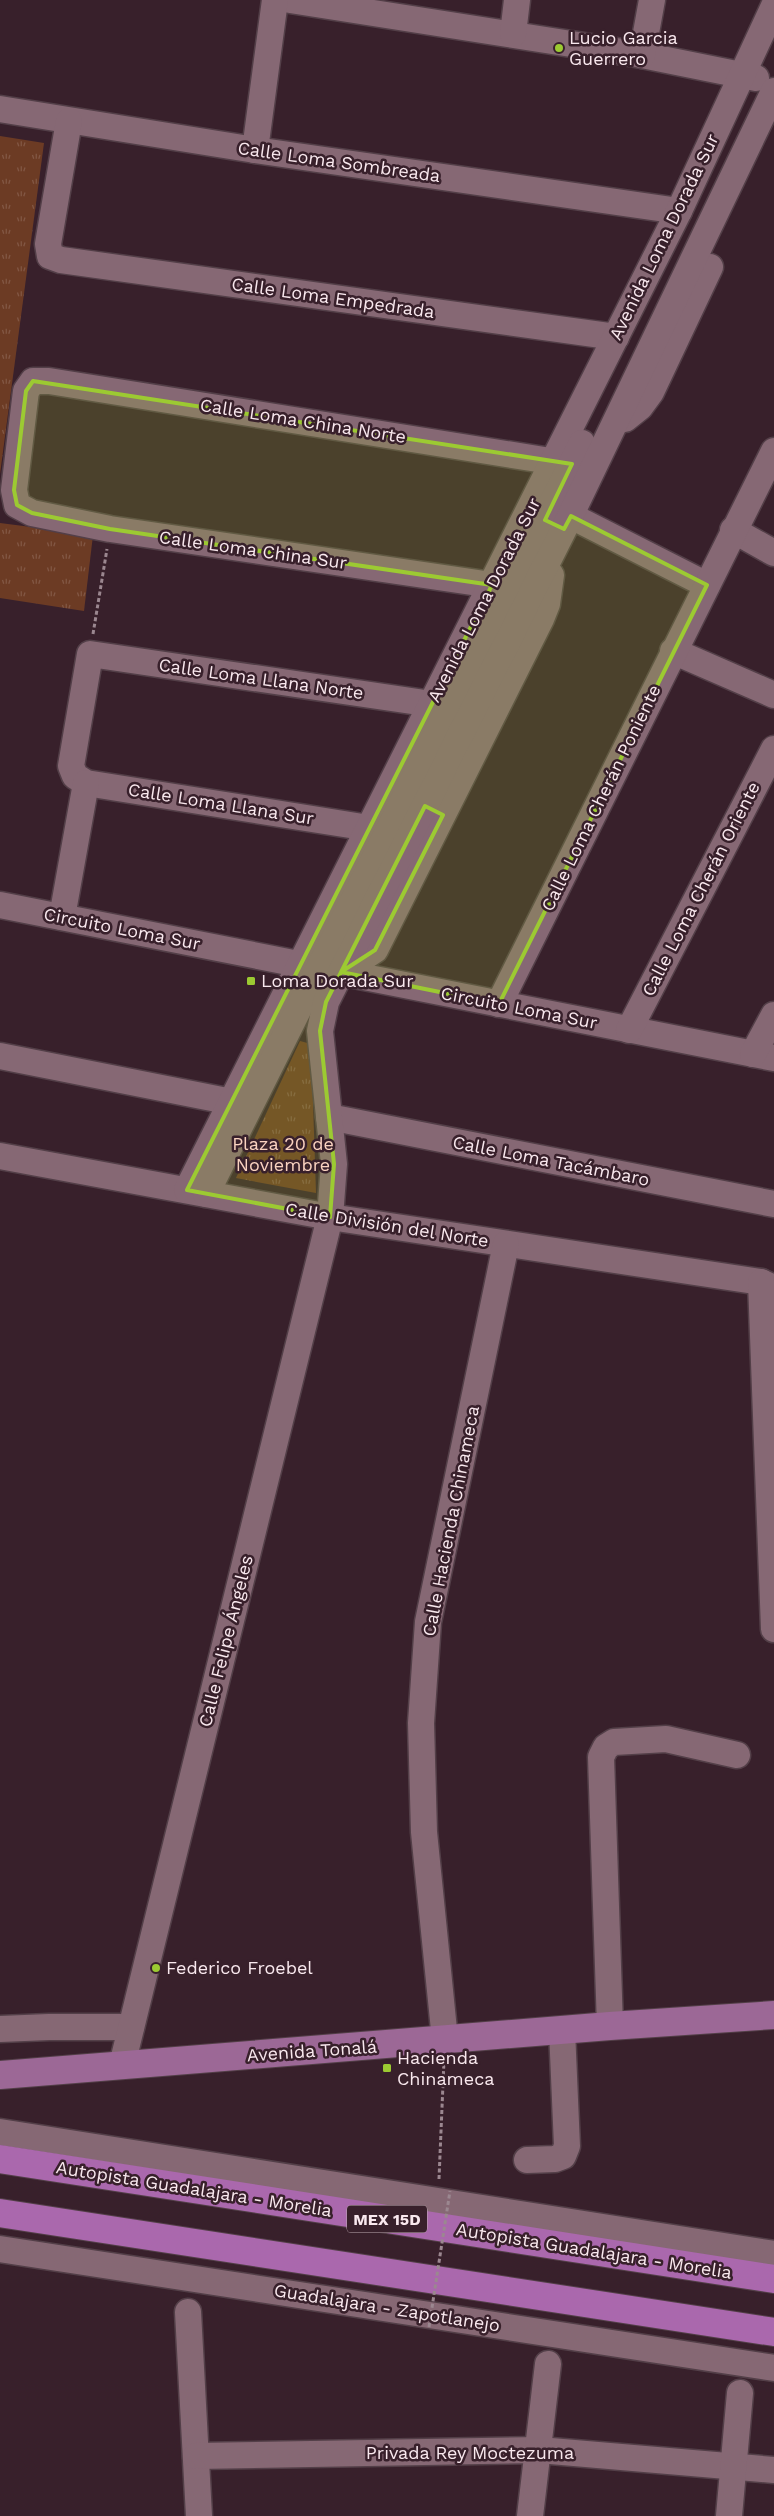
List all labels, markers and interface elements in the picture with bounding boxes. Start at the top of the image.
place label: Lucio Garcia Guerrero [569,27,678,69]
marker: Lucio Garcia Guerrero [553,42,565,54]
street label: Avenida Loma Dorada Sur [604,130,723,343]
street label: Calle Loma Sombreada [236,137,442,186]
street label: Calle Loma Empedrada [230,273,436,322]
street label: Calle Loma China Norte [199,394,408,447]
street label: Avenida Loma Dorada Sur [423,494,544,706]
street label: Calle Loma China Sur [158,526,348,573]
street label: Calle Loma Llana Norte [157,654,365,703]
street label: Calle Loma Cherán Poniente [536,681,665,915]
street label: Calle Loma Llana Sur [127,778,315,829]
street label: Calle Loma Cherán Oriente [637,778,764,999]
street label: Circuito Loma Sur [42,903,202,954]
place label: Loma Dorada Sur [261,970,414,991]
marker: Loma Dorada Sur [245,975,257,987]
street label: Circuito Loma Sur [439,982,599,1033]
street label: Calle Loma Tacámbaro [451,1131,651,1190]
park label: Plaza 20 de Noviembre [232,1133,334,1175]
street label: Calle División del Norte [284,1198,490,1251]
street label: Calle Hacienda Chinameca [418,1404,483,1638]
street label: Calle Felipe Ángeles [194,1553,257,1729]
place label: Federico Froebel [166,1957,313,1978]
marker: Federico Froebel [150,1962,162,1974]
street label: Avenida Tonalá [246,2035,378,2066]
place label: Hacienda Chinameca [397,2047,494,2089]
marker: Hacienda Chinameca [381,2062,393,2074]
street label: Autopista Guadalajara - Morelia [55,2156,333,2221]
road number: MEX 15D [347,2206,427,2232]
street label: Autopista Guadalajara - Morelia [455,2218,733,2283]
street label: Guadalajara - Zapotlanejo [273,2279,502,2336]
street label: Privada Rey Moctezuma [366,2442,574,2463]

